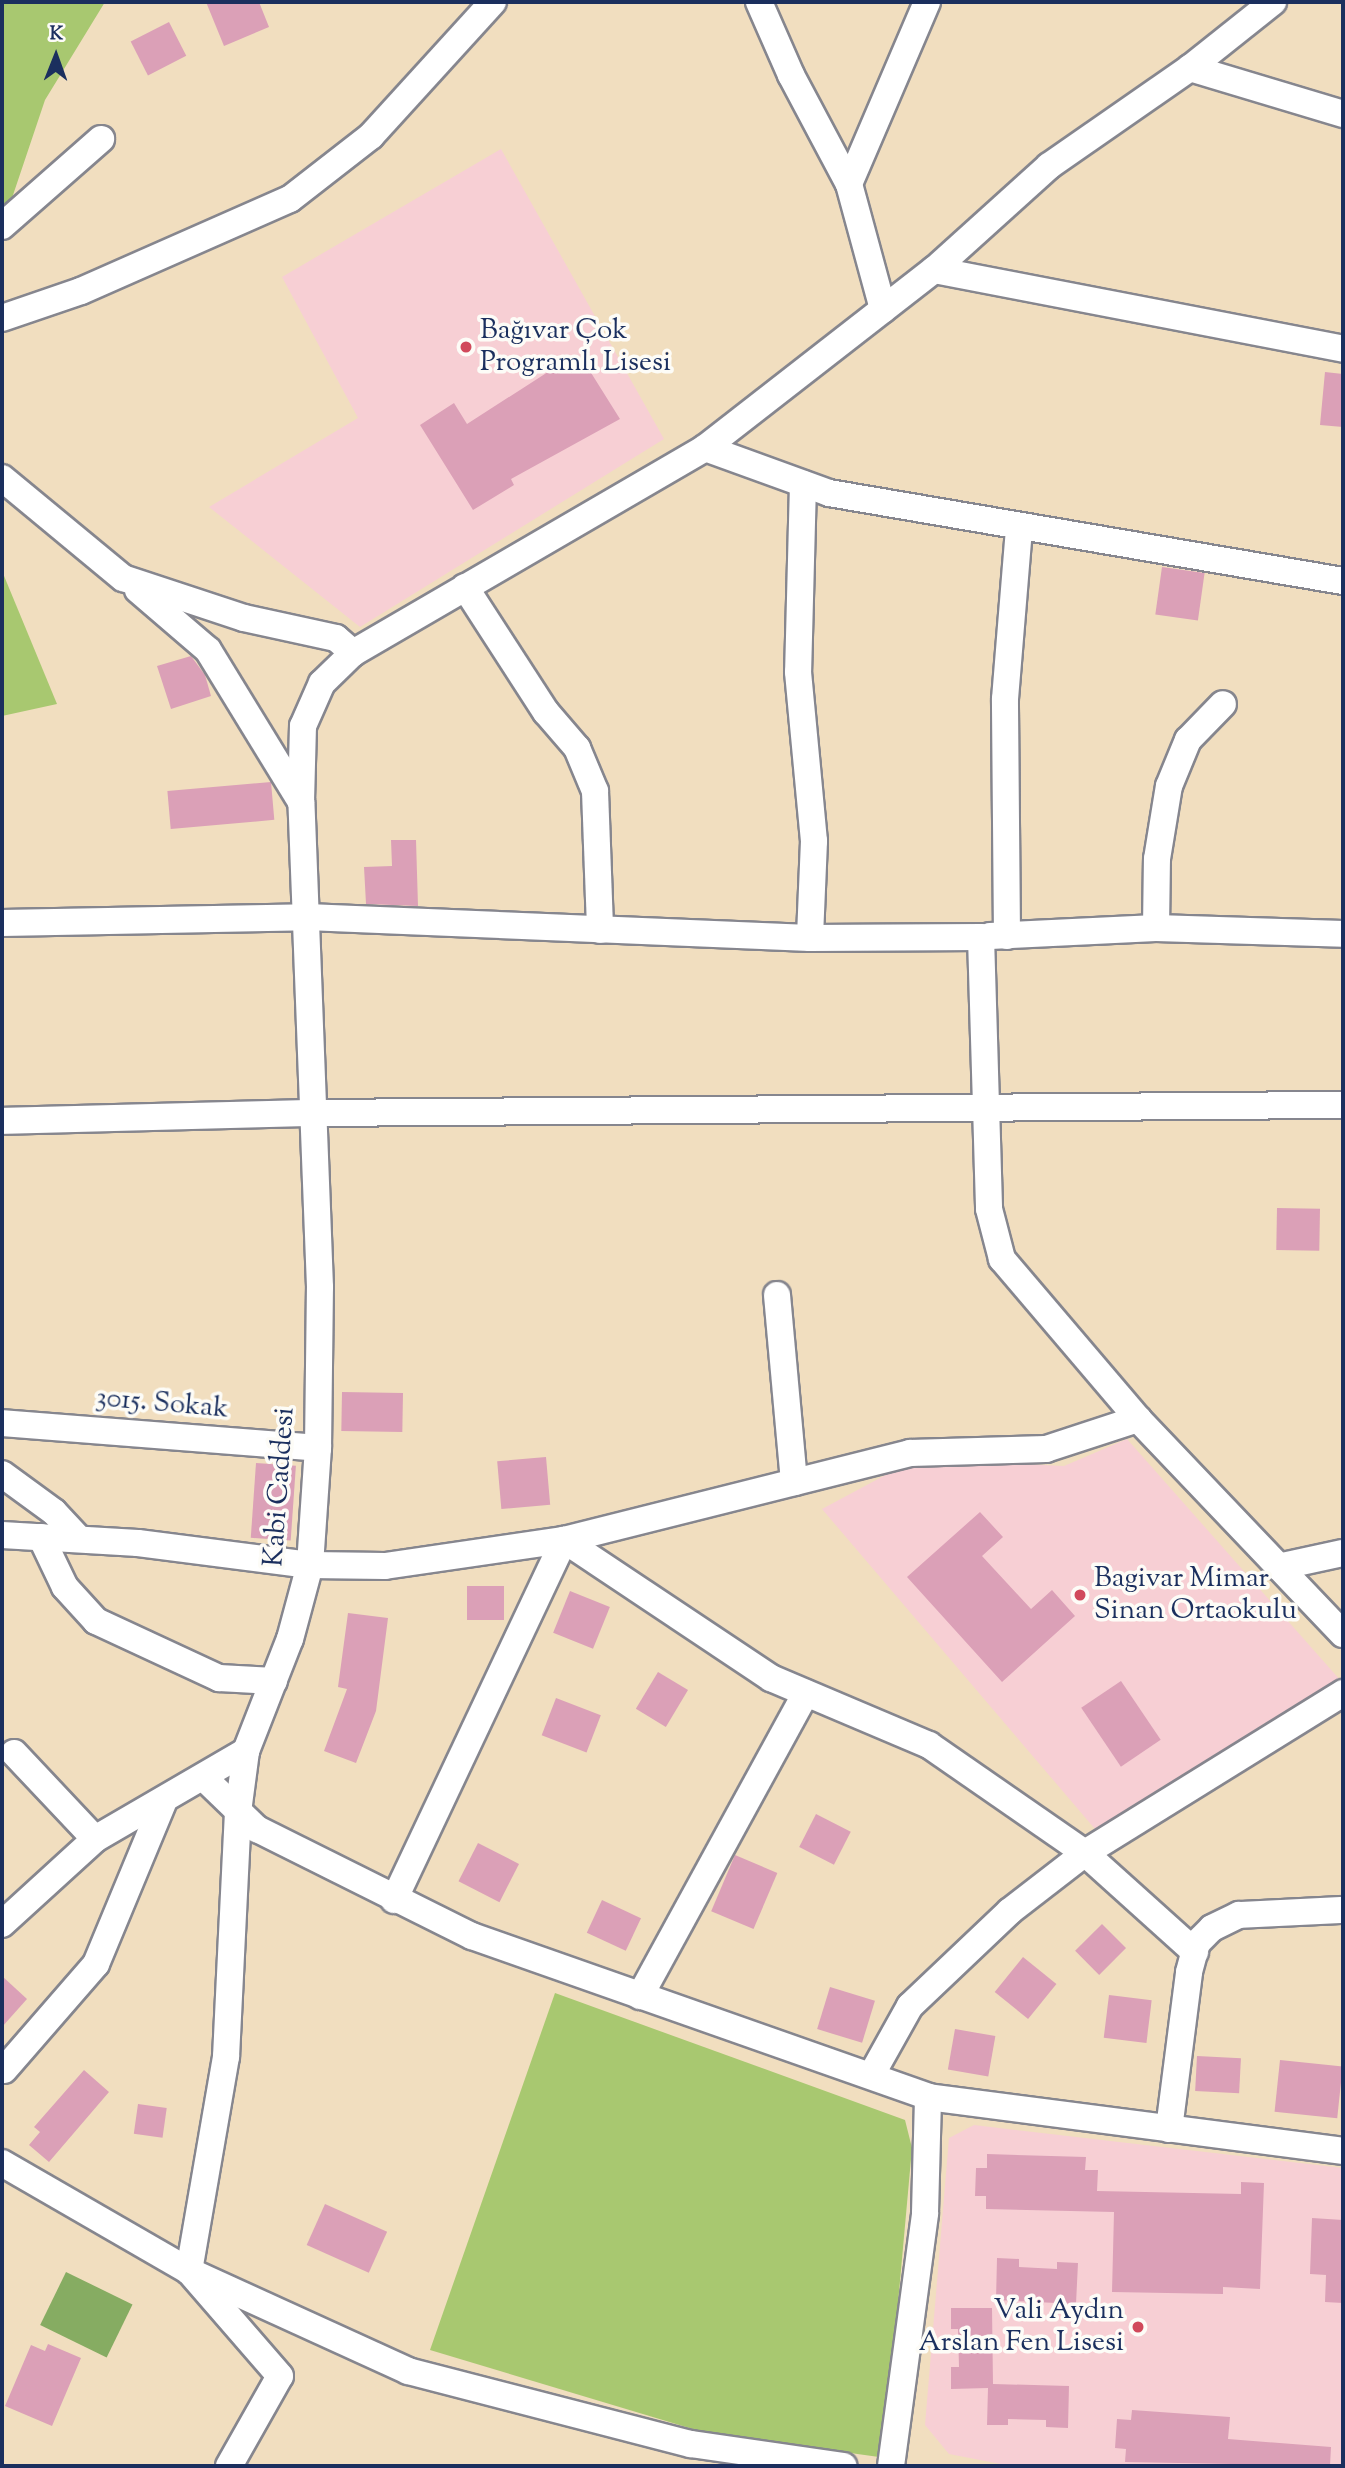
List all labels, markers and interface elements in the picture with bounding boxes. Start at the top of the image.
north arrow [21,21,91,91]
text: K [49,21,63,48]
place label: Bağıvar Çok Programlı Lisesi [480,314,671,380]
marker: Bağıvar Çok Programlı Lisesi [458,339,474,355]
street label: 3015. Sokak [94,1381,230,1427]
street label: Kabi Caddesi [258,1406,302,1568]
place label: Bagivar Mimar Sinan Ortaokulu [1094,1562,1297,1628]
marker: Bagivar Mimar Sinan Ortaokulu [1072,1587,1088,1603]
place label: Vali Aydın Arslan Fen Lisesi [919,2294,1124,2360]
marker: Vali Aydın Arslan Fen Lisesi [1130,2319,1146,2335]

